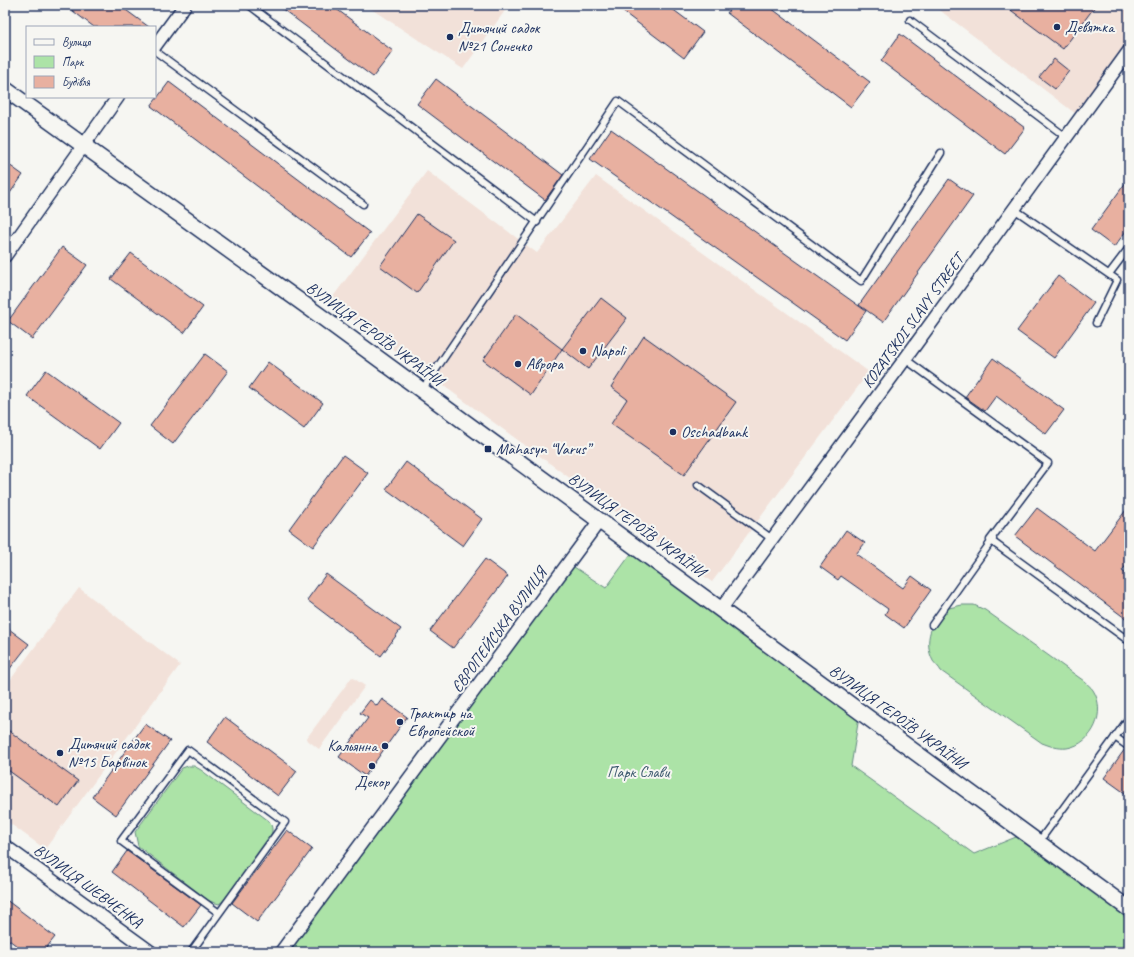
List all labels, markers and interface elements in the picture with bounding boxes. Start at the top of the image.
place label: Девятка [1065,17,1115,37]
place label: Дитячий садок №21 Сонечко [458,18,541,56]
marker: Девятка [1052,22,1062,32]
legend [26,26,156,98]
marker: Дитячий садок №21 Сонечко [445,32,455,42]
text: Вулиця [62,34,91,50]
text: Парк [62,54,85,70]
text: Будівля [62,74,91,90]
street label: KOZATSKOI SLAVY STREET [858,247,971,392]
street label: ВУЛИЦЯ ГЕРОЇВ УКРАЇНИ [302,277,450,392]
place label: Napoli [591,341,627,361]
marker: Napoli [578,346,588,356]
place label: Аврора [526,354,565,374]
marker: Аврора [513,359,523,369]
place label: Oschadbank [681,422,748,442]
marker: Oschadbank [668,427,678,437]
place label: Mahasyn “Varus” [496,439,594,459]
marker: Mahasyn “Varus” [483,444,493,454]
street label: ВУЛИЦЯ ГЕРОЇВ УКРАЇНИ [564,468,712,583]
street label: ЄВРОПЕЙСЬКА ВУЛИЦЯ [447,562,552,696]
street label: ВУЛИЦЯ ГЕРОЇВ УКРАЇНИ [825,660,973,775]
place label: Трактир на Европейской [408,703,476,741]
marker: Трактир на Европейской [395,717,405,727]
place label: Дитячий садок №15 Барвінок [68,734,151,772]
place label: Кальянна [327,736,378,756]
marker: Кальянна [380,741,390,751]
marker: Дитячий садок №15 Барвінок [55,748,65,758]
marker: Декор [367,761,377,771]
park label: Парк Слави [607,762,670,782]
place label: Декор [355,772,390,792]
street label: ВУЛИЦЯ ШЕВЧЕНКА [30,840,147,933]

